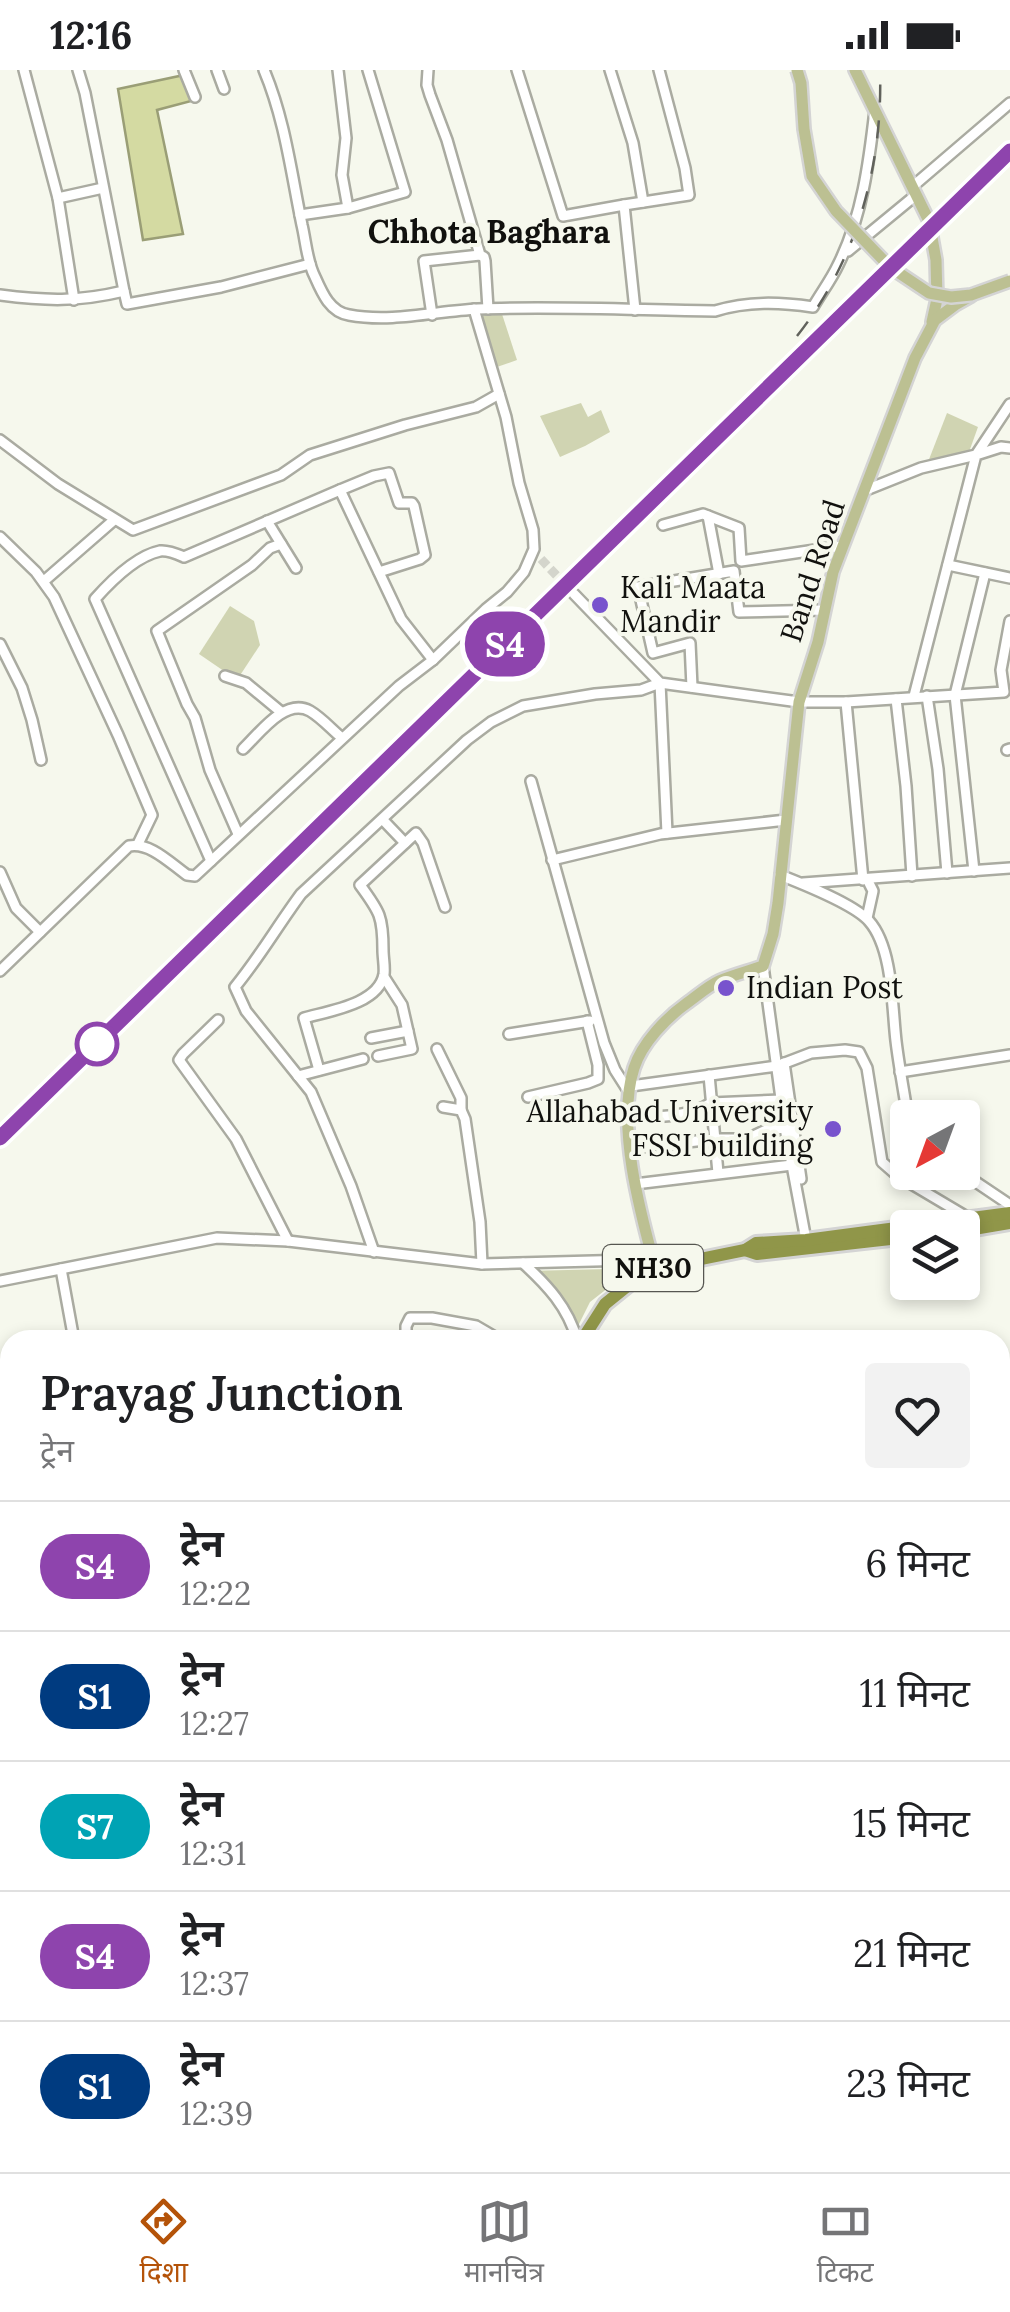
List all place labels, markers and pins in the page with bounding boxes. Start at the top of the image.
place label: Kali Maata Mandir [620,568,766,640]
marker: Kali Maata Mandir [589,594,611,616]
place label: Indian Post [746,968,903,1006]
marker: Indian Post [715,977,737,999]
unlabelled marker [76,1023,118,1065]
place label: Allahabad University FSSI building [525,1092,814,1165]
marker: Allahabad University FSSI building [822,1118,844,1140]

